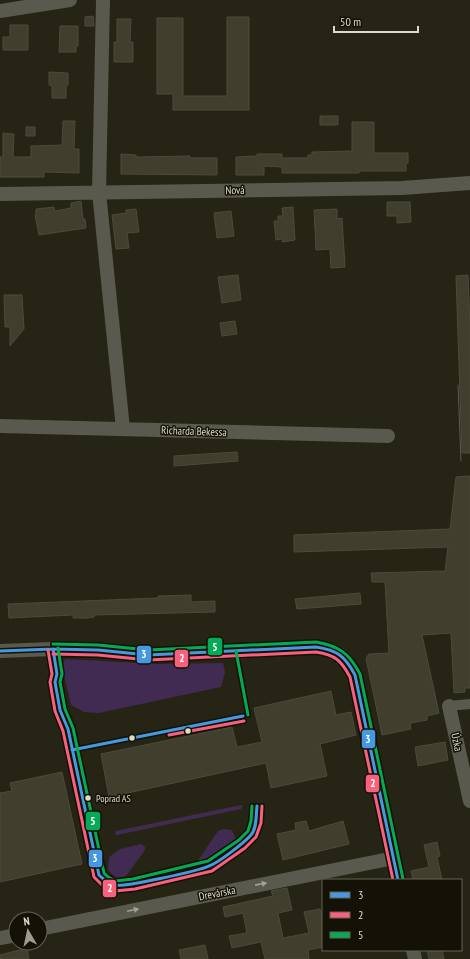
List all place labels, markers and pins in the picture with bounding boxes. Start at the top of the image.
unlabelled marker [183,726,193,736]
unlabelled marker [127,733,137,743]
place label: Poprad AS [96,792,131,805]
marker: Poprad AS [83,793,93,803]

